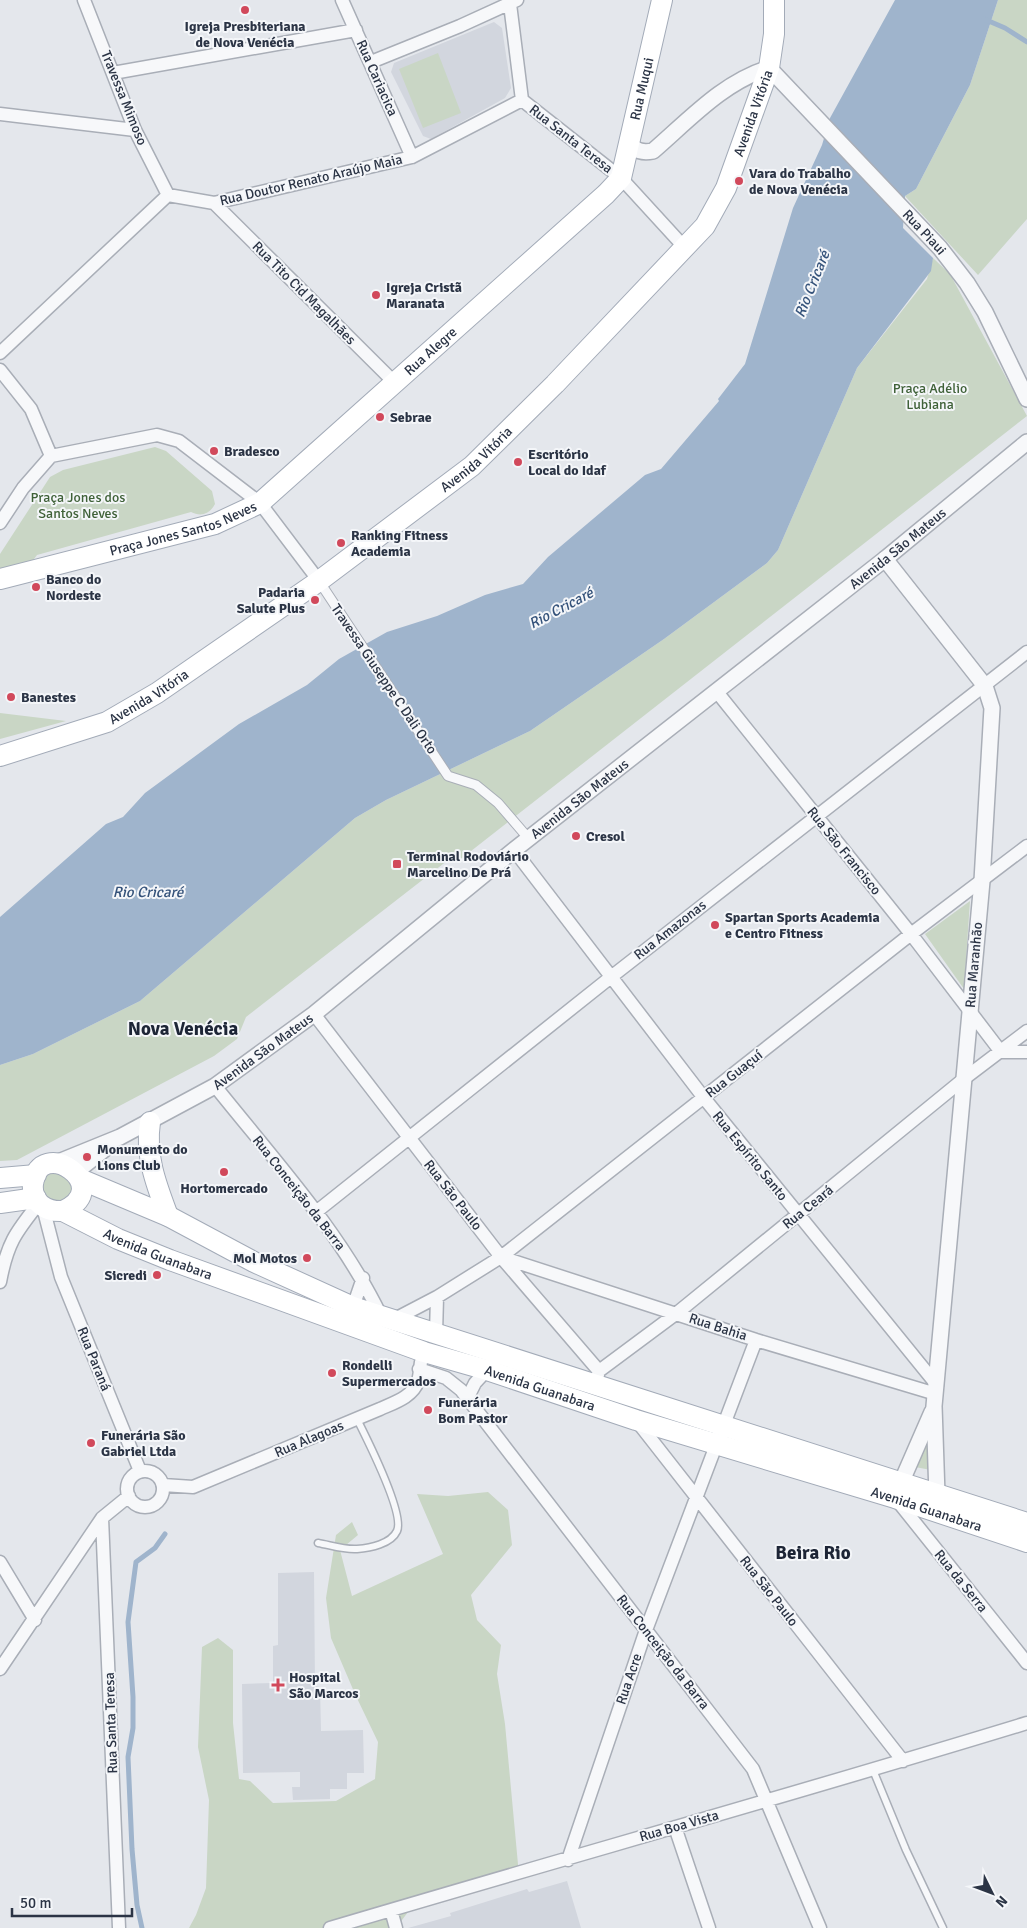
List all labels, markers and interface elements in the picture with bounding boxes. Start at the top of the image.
marker: Igreja Presbiteriana de Nova Venécia [239,4,251,16]
place label: Igreja Presbiteriana de Nova Venécia [184,18,306,51]
street label: Rua Cariacica [353,37,401,119]
street label: Travessa Mimoso [97,48,151,148]
street label: Rua Muqui [626,56,657,122]
street label: Avenida Vitória [730,67,776,159]
street label: Rua Santa Teresa [526,101,616,177]
street label: Rua Doutor Renato Araújo Maia [218,151,404,209]
place label: Vara do Trabalho de Nova Venécia [749,165,851,198]
marker: Vara do Trabalho de Nova Venécia [733,175,745,187]
street label: Rua Piaui [899,206,950,258]
street label: Rua Tito Cid Magalhães [249,238,359,348]
water label: Rio Cricaré [790,247,834,320]
place label: Igreja Cristã Maranata [386,279,462,312]
marker: Igreja Cristã Maranata [370,289,382,301]
street label: Rua Alegre [401,323,460,379]
park label: Praça Adélio Lubiana [893,380,967,413]
place label: Sebrae [390,409,432,426]
marker: Sebrae [374,411,386,423]
street label: Avenida Vitória [437,423,516,496]
place label: Bradesco [224,443,280,460]
marker: Bradesco [208,445,220,457]
place label: Escritório Local do Idaf [528,446,607,479]
marker: Escritório Local do Idaf [512,456,524,468]
park label: Praça Jones dos Santos Neves [31,489,125,522]
street label: Praça Jones Santos Neves [108,497,259,559]
street label: Avenida São Mateus [846,504,949,592]
place label: Ranking Fitness Academia [351,527,448,560]
marker: Ranking Fitness Academia [335,537,347,549]
place label: Banco do Nordeste [46,571,101,604]
marker: Banco do Nordeste [30,581,42,593]
water label: Rio Cricaré [526,583,598,633]
place label: Padaria Salute Plus [237,584,305,617]
marker: Padaria Salute Plus [309,594,321,606]
street label: Travessa Giuseppe C Dali Orto [327,601,441,757]
street label: Avenida Vitória [106,665,192,728]
place label: Banestes [21,689,76,706]
marker: Banestes [5,691,17,703]
street label: Avenida São Mateus [527,755,632,842]
street label: Rua São Francisco [803,804,885,898]
place label: Cresol [586,828,625,845]
marker: Cresol [570,830,582,842]
place label: Terminal Rodoviário Marcelino De Prá [407,848,529,881]
marker: Terminal Rodoviário Marcelino De Prá [391,858,403,870]
water label: Rio Cricaré [113,883,185,901]
street label: Rua Amazonas [631,897,709,963]
place label: Spartan Sports Academia e Centro Fitness [725,909,880,942]
marker: Spartan Sports Academia e Centro Fitness [709,919,721,931]
street label: Rua Maranhão [962,921,986,1009]
street label: Avenida São Mateus [209,1009,316,1093]
district label: Nova Venécia [128,1017,238,1041]
street label: Rua Guaçuí [702,1046,766,1102]
street label: Rua Espírito Santo [709,1108,791,1204]
street label: Rua Conceição da Barra [249,1132,349,1254]
place label: Monumento do Lions Club [97,1141,188,1174]
marker: Monumento do Lions Club [81,1151,93,1163]
street label: Rua São Paulo [420,1156,486,1234]
marker: Hortomercado [218,1166,230,1178]
place label: Hortomercado [180,1180,268,1197]
street label: Rua Ceará [779,1181,837,1233]
street label: Avenida Guanabara [101,1225,215,1283]
place label: Mol Motos [233,1250,297,1267]
marker: Mol Motos [301,1252,313,1264]
place label: Sicredi [104,1267,147,1284]
marker: Sicredi [151,1269,163,1281]
street label: Rua Bahia [687,1310,749,1344]
street label: Rua Paraná [73,1324,115,1394]
place label: Rondelli Supermercados [342,1357,436,1390]
street label: Avenida Guanabara [482,1361,598,1414]
marker: Rondelli Supermercados [326,1367,338,1379]
place label: Funerária Bom Pastor [438,1394,508,1427]
marker: Funerária Bom Pastor [422,1404,434,1416]
street label: Rua Alagoas [272,1417,346,1461]
place label: Funerária São Gabriel Ltda [101,1427,185,1460]
marker: Funerária São Gabriel Ltda [85,1437,97,1449]
street label: Avenida Guanabara [869,1483,984,1535]
district label: Beira Rio [775,1541,851,1565]
street label: Rua da Serra [931,1546,991,1616]
street label: Rua São Paulo [736,1552,802,1630]
street label: Rua Conceição da Barra [613,1591,713,1713]
street label: Rua Acre [612,1651,646,1707]
place label: Hospital São Marcos [289,1669,359,1702]
street label: Rua Santa Teresa [101,1672,121,1774]
marker: Hospital São Marcos [271,1678,285,1692]
street label: Rua Boa Vista [637,1807,721,1845]
north arrow [967,1868,1017,1918]
scale bar [12,1886,132,1918]
text: N [992,1892,1011,1911]
text: 50 m [20,1894,51,1912]

